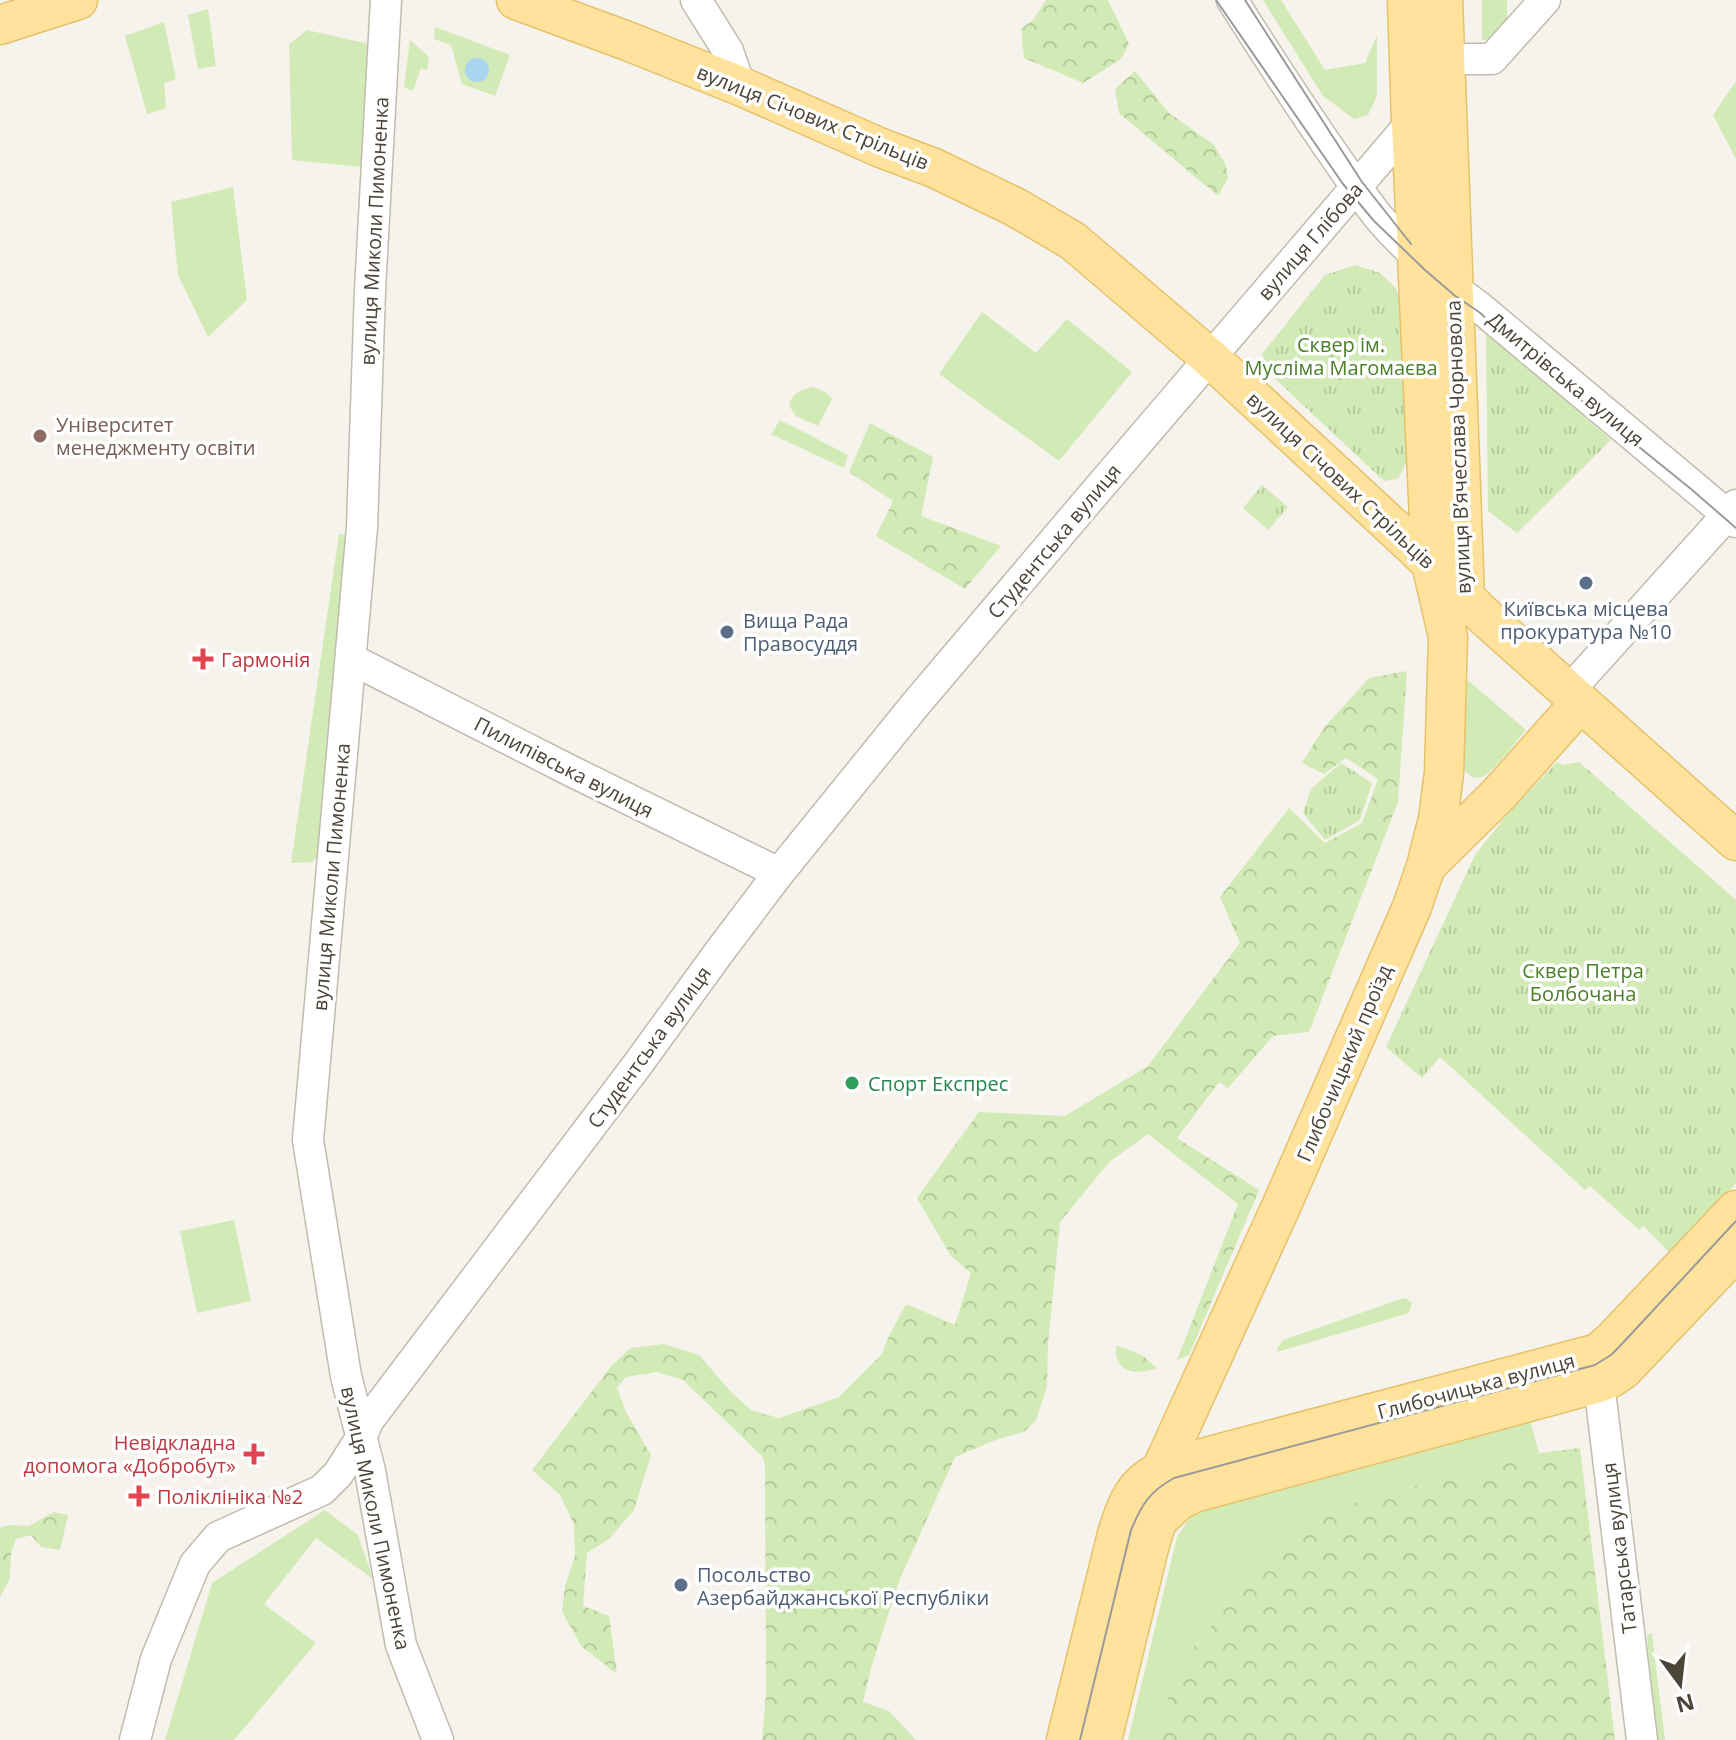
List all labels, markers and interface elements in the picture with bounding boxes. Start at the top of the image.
street label: вулиця Січових Стрільців [693,58,933,176]
street label: вулиця Миколи Пимоненка [353,96,395,366]
street label: вулиця Глібова [1251,176,1369,306]
street label: вулиця Вʼячеслава Чорновола [1439,300,1477,594]
street label: Дмитрівська вулиця [1482,305,1650,453]
park label: Сквер ім. Мусліма Магомаєва [1244,331,1438,381]
street label: вулиця Січових Стрільців [1241,386,1441,574]
place label: Університет менеджменту освіти [56,411,255,461]
marker: Університет менеджменту освіти [31,427,49,445]
street label: Студентська вулиця [981,458,1127,624]
marker: Київська місцева прокуратура №10 [1577,574,1595,592]
place label: Київська місцева прокуратура №10 [1500,595,1672,645]
place label: Вища Рада Правосуддя [743,607,858,657]
marker: Вища Рада Правосуддя [718,623,736,641]
place label: Гармонія [221,646,310,673]
marker: Гармонія [192,648,214,670]
street label: Пилипівська вулиця [470,710,658,824]
street label: вулиця Миколи Пимоненка [306,742,356,1012]
park label: Сквер Петра Болбочана [1522,957,1644,1007]
street label: Глибочицький проїзд [1290,960,1398,1166]
street label: Студентська вулиця [581,961,717,1133]
place label: Спорт Експрес [868,1070,1008,1097]
marker: Спорт Експрес [843,1074,861,1092]
street label: Глибочицька вулиця [1374,1347,1578,1425]
street label: вулиця Миколи Пимоненка [335,1384,417,1652]
place label: Невідкладна допомога «Добробут» [23,1429,236,1479]
marker: Невідкладна допомога «Добробут» [243,1443,265,1465]
street label: Татарська вулиця [1595,1461,1643,1635]
place label: Поліклініка №2 [157,1483,303,1510]
marker: Поліклініка №2 [128,1485,150,1507]
place label: Посольство Азербайджанської Республіки [697,1561,989,1611]
marker: Посольство Азербайджанської Республіки [672,1576,690,1594]
north arrow [1640,1644,1720,1724]
text: N [1673,1687,1698,1721]

